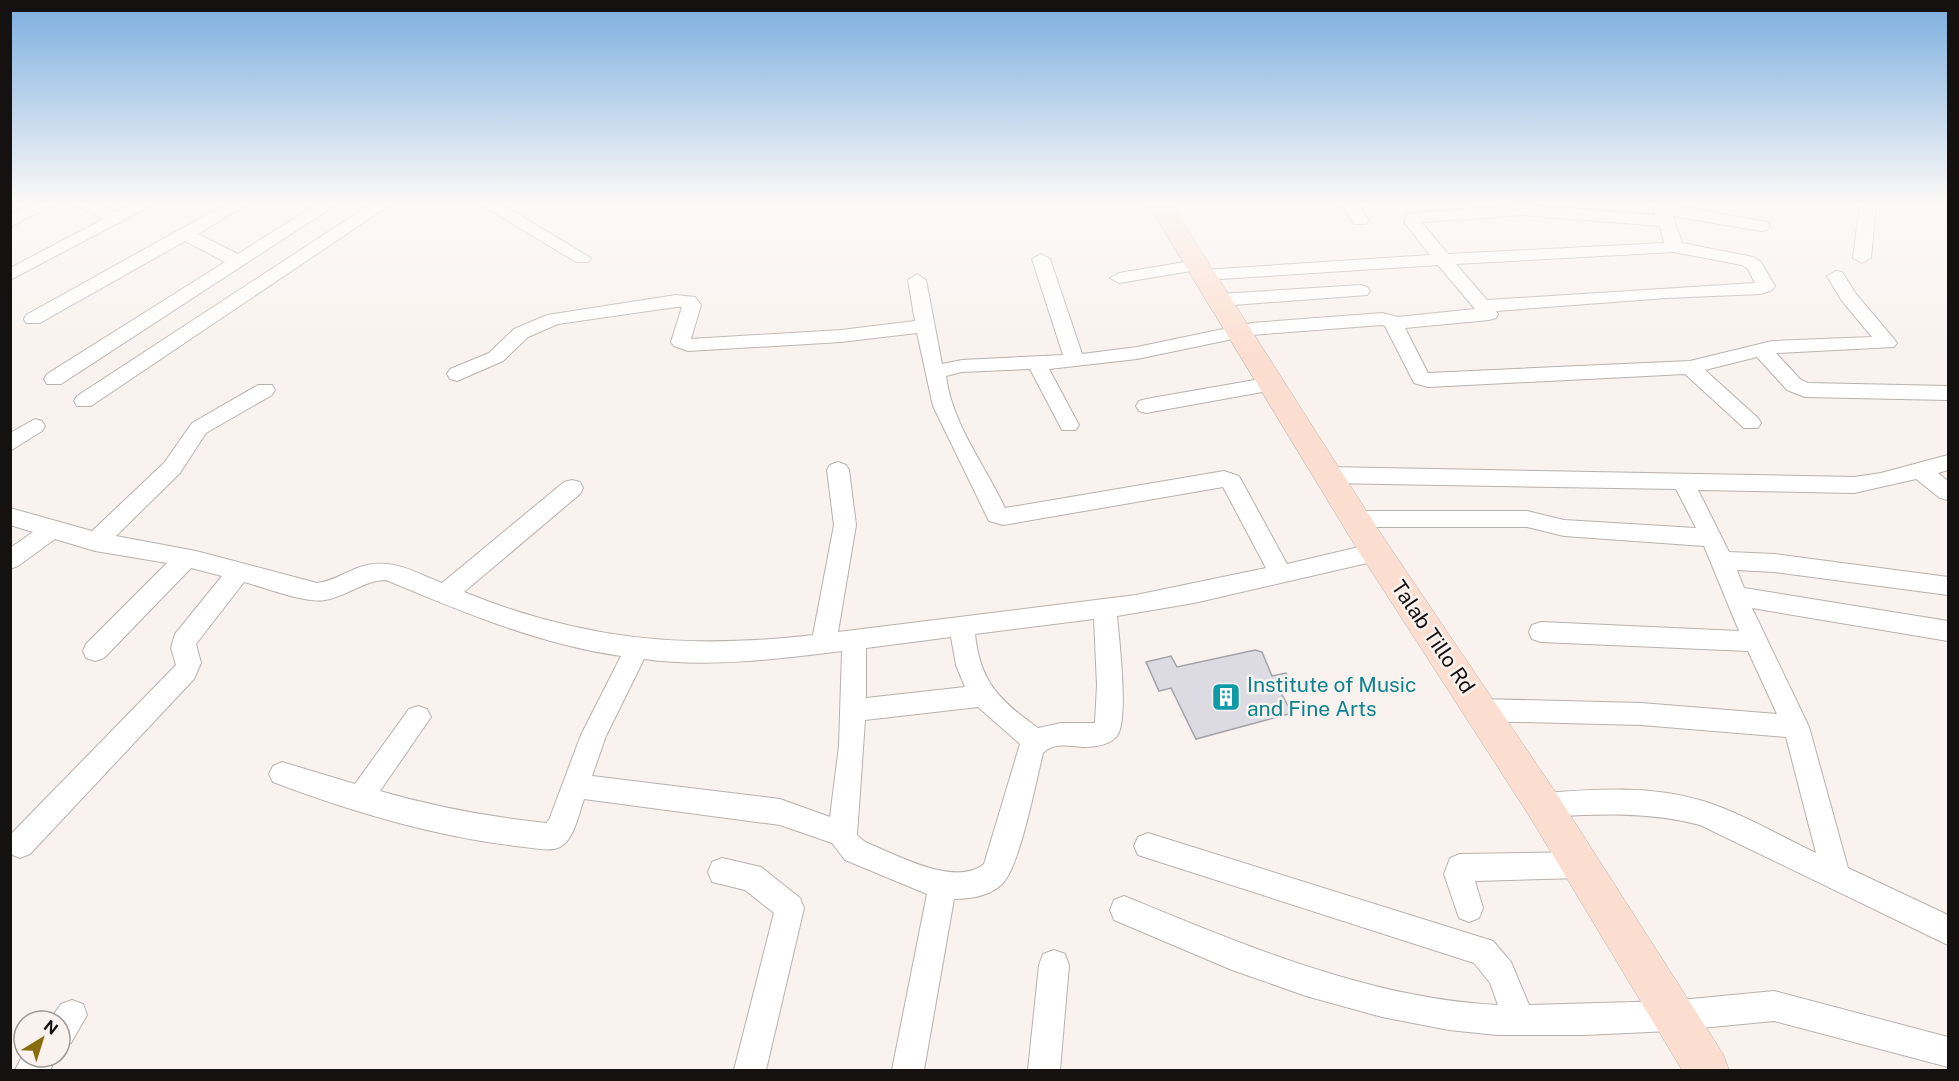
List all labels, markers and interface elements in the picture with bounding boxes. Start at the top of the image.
street label: Talab Tillo Rd [1386,575,1480,698]
place label: Institute of Music and Fine Arts [1247,672,1416,721]
building icon: Institute of Music and Fine Arts [1210,681,1242,713]
north arrow [12,1009,72,1069]
text: N [40,1016,62,1039]

